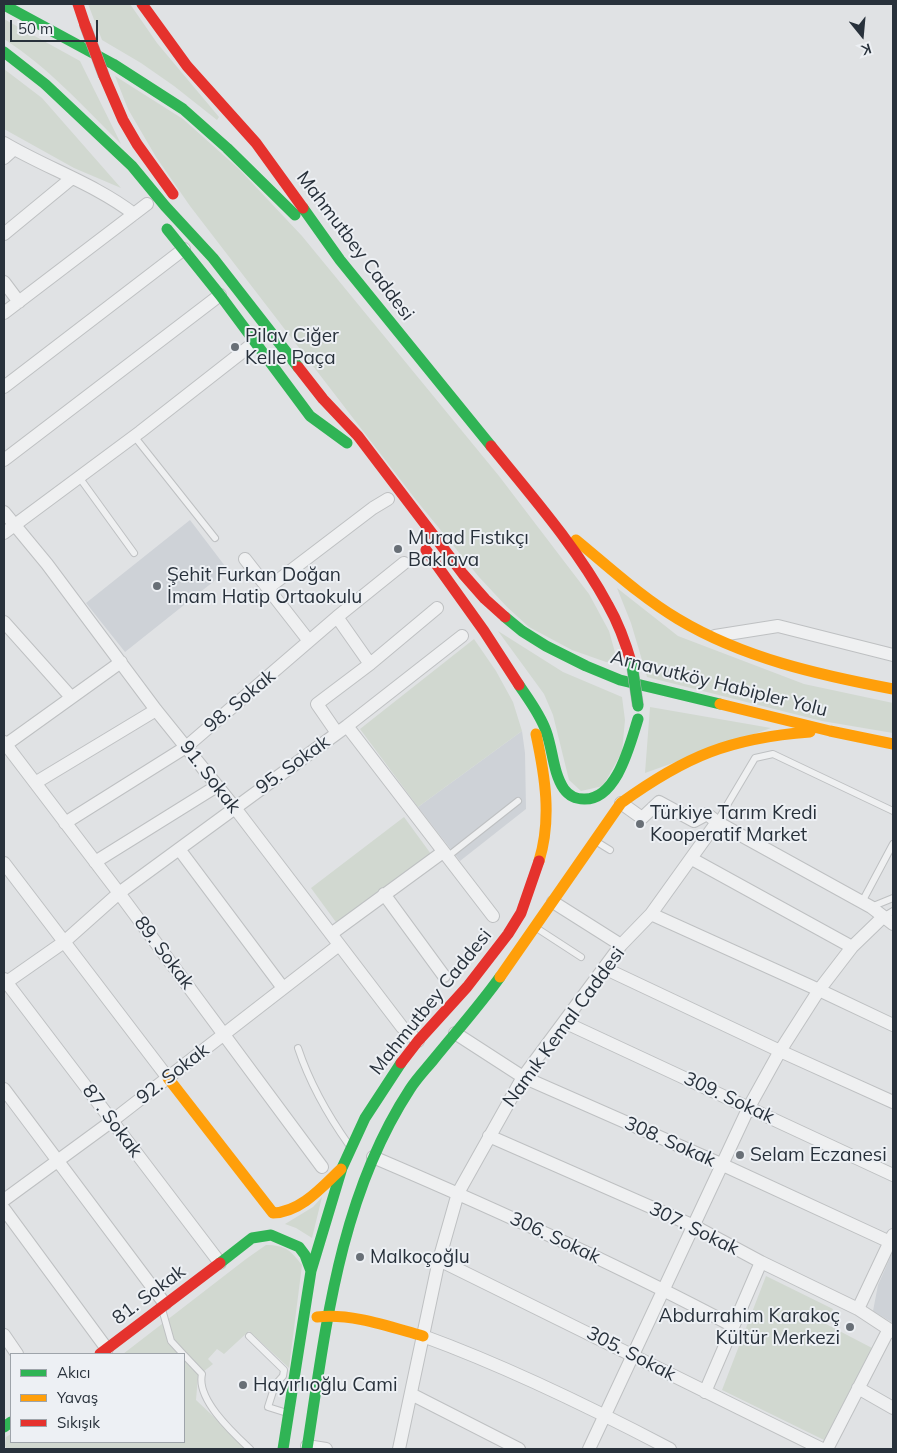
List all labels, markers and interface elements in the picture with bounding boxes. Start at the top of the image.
scale bar [12,10,100,42]
north arrow [837,10,887,60]
text: 50 m [18,19,53,38]
text: K [859,39,873,59]
street label: Mahmutbey Caddesi [291,167,419,325]
place label: Pilav Ciğer Kelle Paça [245,325,339,369]
marker: Pilav Ciğer Kelle Paça [229,341,241,353]
place label: Murad Fıstıkçı Baklava [408,527,529,571]
marker: Murad Fıstıkçı Baklava [392,543,404,555]
place label: Şehit Furkan Doğan İmam Hatip Ortaokulu [167,564,362,608]
marker: Şehit Furkan Doğan İmam Hatip Ortaokulu [151,580,163,592]
street label: Arnavutköy Habipler Yolu [608,646,830,722]
street label: 98. Sokak [200,665,280,737]
street label: 95. Sokak [252,731,334,799]
street label: 91. Sokak [175,736,245,818]
place label: Türkiye Tarım Kredi Kooperatif Market [650,802,817,846]
marker: Türkiye Tarım Kredi Kooperatif Market [634,818,646,830]
street label: 89. Sokak [129,912,199,994]
street label: Mahmutbey Caddesi [365,925,497,1079]
street label: Namık Kemal Caddesi [498,942,630,1112]
street label: 92. Sokak [132,1039,214,1109]
street label: 309. Sokak [680,1067,778,1129]
street label: 87. Sokak [77,1080,147,1162]
street label: 308. Sokak [621,1112,719,1172]
place label: Selam Eczanesi [750,1144,887,1166]
marker: Selam Eczanesi [734,1149,746,1161]
street label: 307. Sokak [645,1197,743,1261]
street label: 306. Sokak [506,1207,604,1269]
place label: Malkoçoğlu [370,1246,470,1268]
marker: Malkoçoğlu [354,1251,366,1263]
street label: 81. Sokak [108,1260,190,1330]
place label: Abdurrahim Karakoç Kültür Merkezi [658,1305,840,1349]
marker: Abdurrahim Karakoç Kültür Merkezi [844,1321,856,1333]
street label: 305. Sokak [583,1322,679,1386]
legend [10,1353,185,1443]
text: Akıcı [57,1363,90,1382]
place label: Hayırlıoğlu Cami [253,1374,397,1396]
marker: Hayırlıoğlu Cami [237,1379,249,1391]
text: Yavaş [57,1388,98,1407]
text: Sıkışık [57,1413,100,1432]

